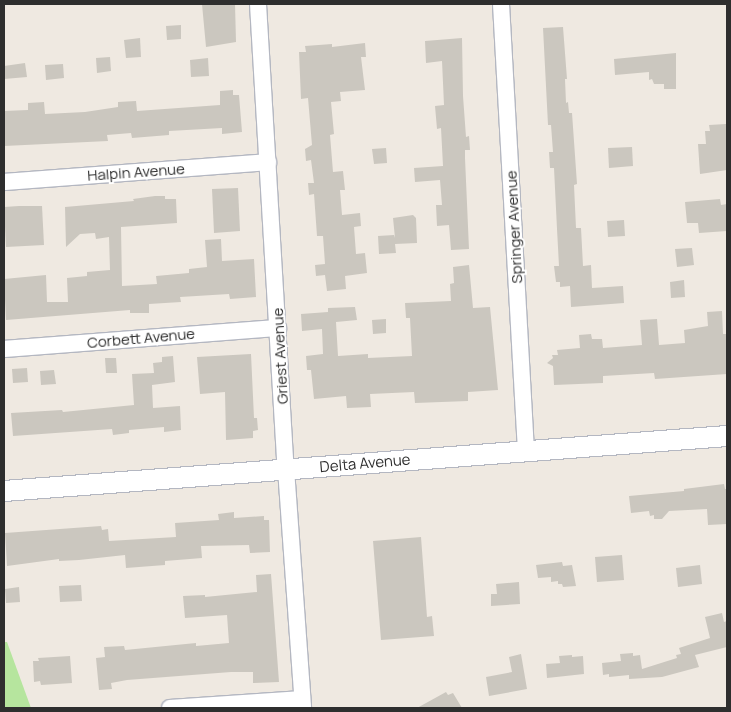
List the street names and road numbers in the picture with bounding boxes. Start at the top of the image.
street label: Halpin Avenue [87,160,185,184]
street label: Springer Avenue [502,170,526,284]
street label: Griest Avenue [268,307,292,405]
street label: Corbett Avenue [86,324,196,352]
street label: Delta Avenue [319,450,411,476]

